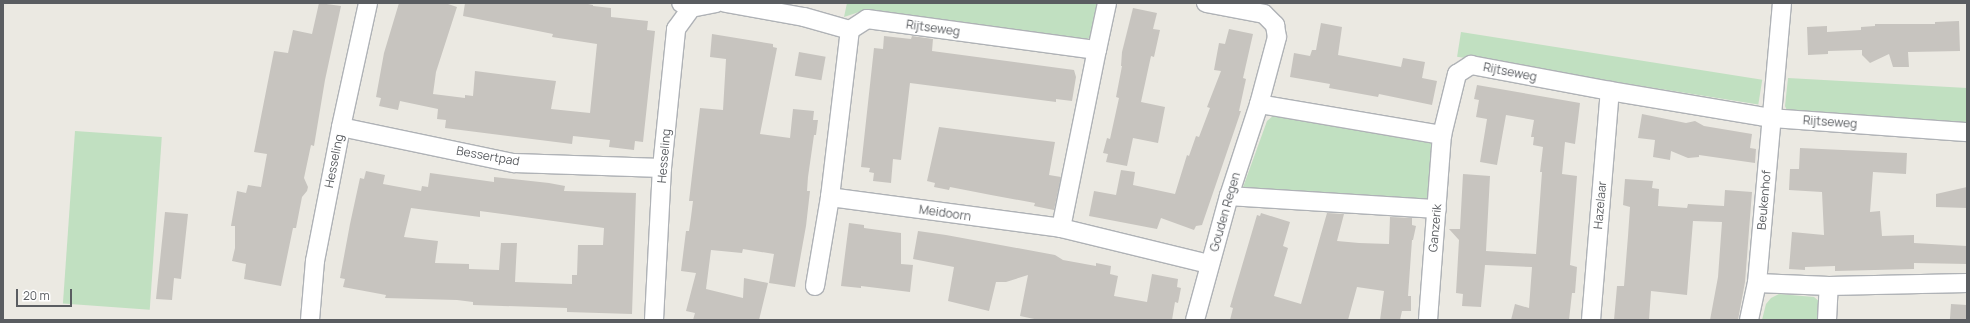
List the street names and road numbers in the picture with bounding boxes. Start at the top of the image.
street label: Rijtseweg [905,17,961,39]
street label: Rijtseweg [1482,60,1538,84]
street label: Rijtseweg [1802,113,1858,131]
street label: Hesseling [654,128,674,184]
street label: Hesseling [322,133,346,189]
street label: Bessertpad [455,143,521,169]
street label: Beukenhof [1754,170,1774,230]
street label: Gouden Regen [1207,171,1243,253]
street label: Hazelaar [1591,180,1609,230]
street label: Meidoorn [918,202,972,224]
street label: Ganzerik [1426,203,1444,253]

